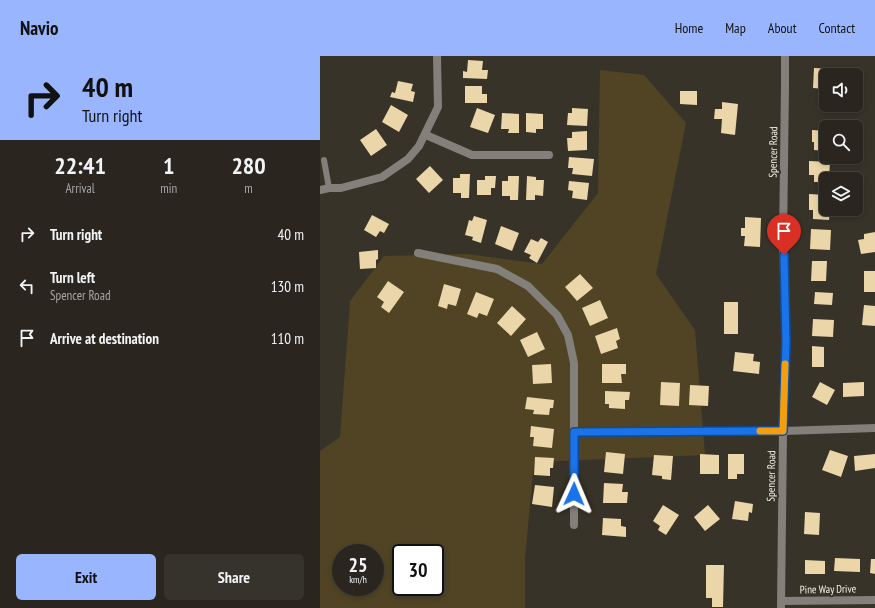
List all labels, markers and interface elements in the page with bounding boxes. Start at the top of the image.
text: Navio [20,16,58,40]
text: Home [675,19,703,37]
text: Map [725,19,746,37]
text: About [768,19,797,37]
text: Contact [819,19,855,37]
text: 40 m [82,68,133,105]
map controls [819,68,863,216]
button: sound [819,68,863,112]
icon: right [16,72,68,124]
text: Turn right [82,104,142,127]
button: search [819,120,863,164]
street label: Spencer Road [766,126,780,178]
text: 22:41 [54,150,106,181]
text: 1 [163,150,174,181]
text: 280 [231,150,266,181]
button: layers [819,172,863,216]
text: Arrival [65,180,95,197]
text: min [160,180,177,197]
text: m [244,180,253,197]
pin [767,214,801,255]
icon: arrive [773,220,795,242]
icon: right [16,223,38,245]
text: Turn right [50,225,102,244]
text: 40 m [278,225,304,244]
text: Turn left [50,268,95,287]
icon: left [16,275,38,297]
text: 130 m [271,277,304,296]
text: Spencer Road [50,287,111,304]
icon: arrive [16,327,38,349]
text: Arrive at destination [50,329,159,348]
text: 110 m [271,329,304,348]
street label: Spencer Road [764,450,778,502]
position arrow [553,473,595,515]
speed limit sign: 30 [392,544,444,596]
text: 25 [348,552,368,578]
button: Exit [16,554,156,600]
button: Share [164,554,304,600]
text: km/h [349,573,367,586]
street label: Pine Way Drive [800,582,857,596]

